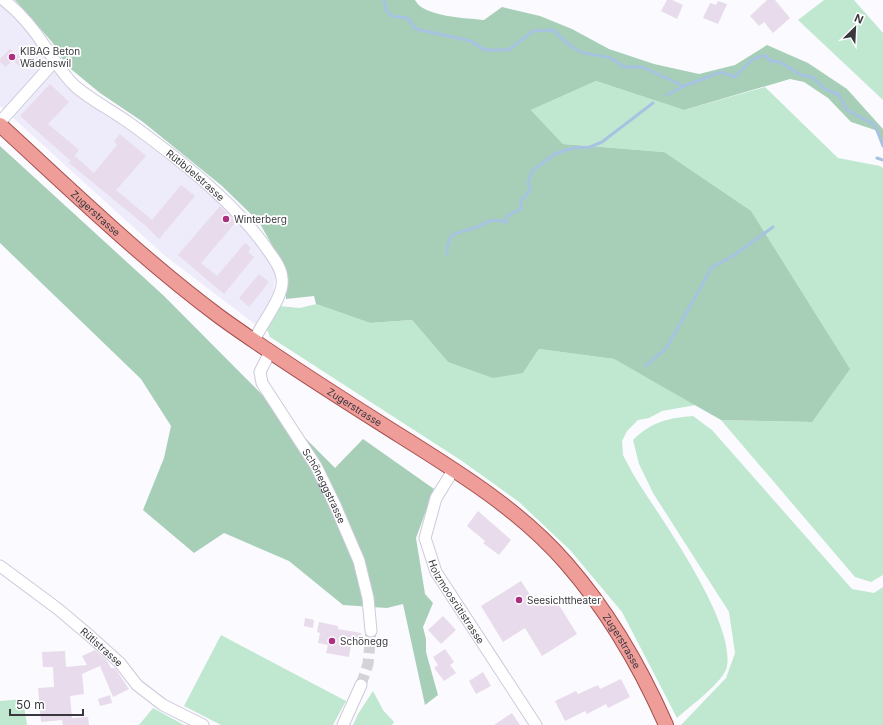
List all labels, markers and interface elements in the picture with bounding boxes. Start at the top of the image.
north arrow [835,8,875,48]
text: N [852,11,866,27]
place label: KIBAG Beton Wädenswil [20,45,80,69]
marker: KIBAG Beton Wädenswil [7,52,17,62]
street label: Rütibüelstrasse [164,147,227,203]
street label: Zugerstrasse [69,188,123,238]
place label: Winterberg [234,213,287,225]
marker: Winterberg [221,214,231,224]
street label: Zugerstrasse [325,385,384,429]
street label: Schöneggstrasse [300,446,348,525]
street label: Holzmoosrütistrasse [426,558,487,646]
place label: Seesichttheater [527,594,601,606]
marker: Seesichttheater [514,595,524,605]
street label: Zugerstrasse [601,611,643,671]
street label: Rütistrasse [78,625,125,669]
place label: Schönegg [340,635,388,647]
marker: Schönegg [327,636,337,646]
scale bar [10,691,83,717]
text: 50 m [16,697,45,712]

